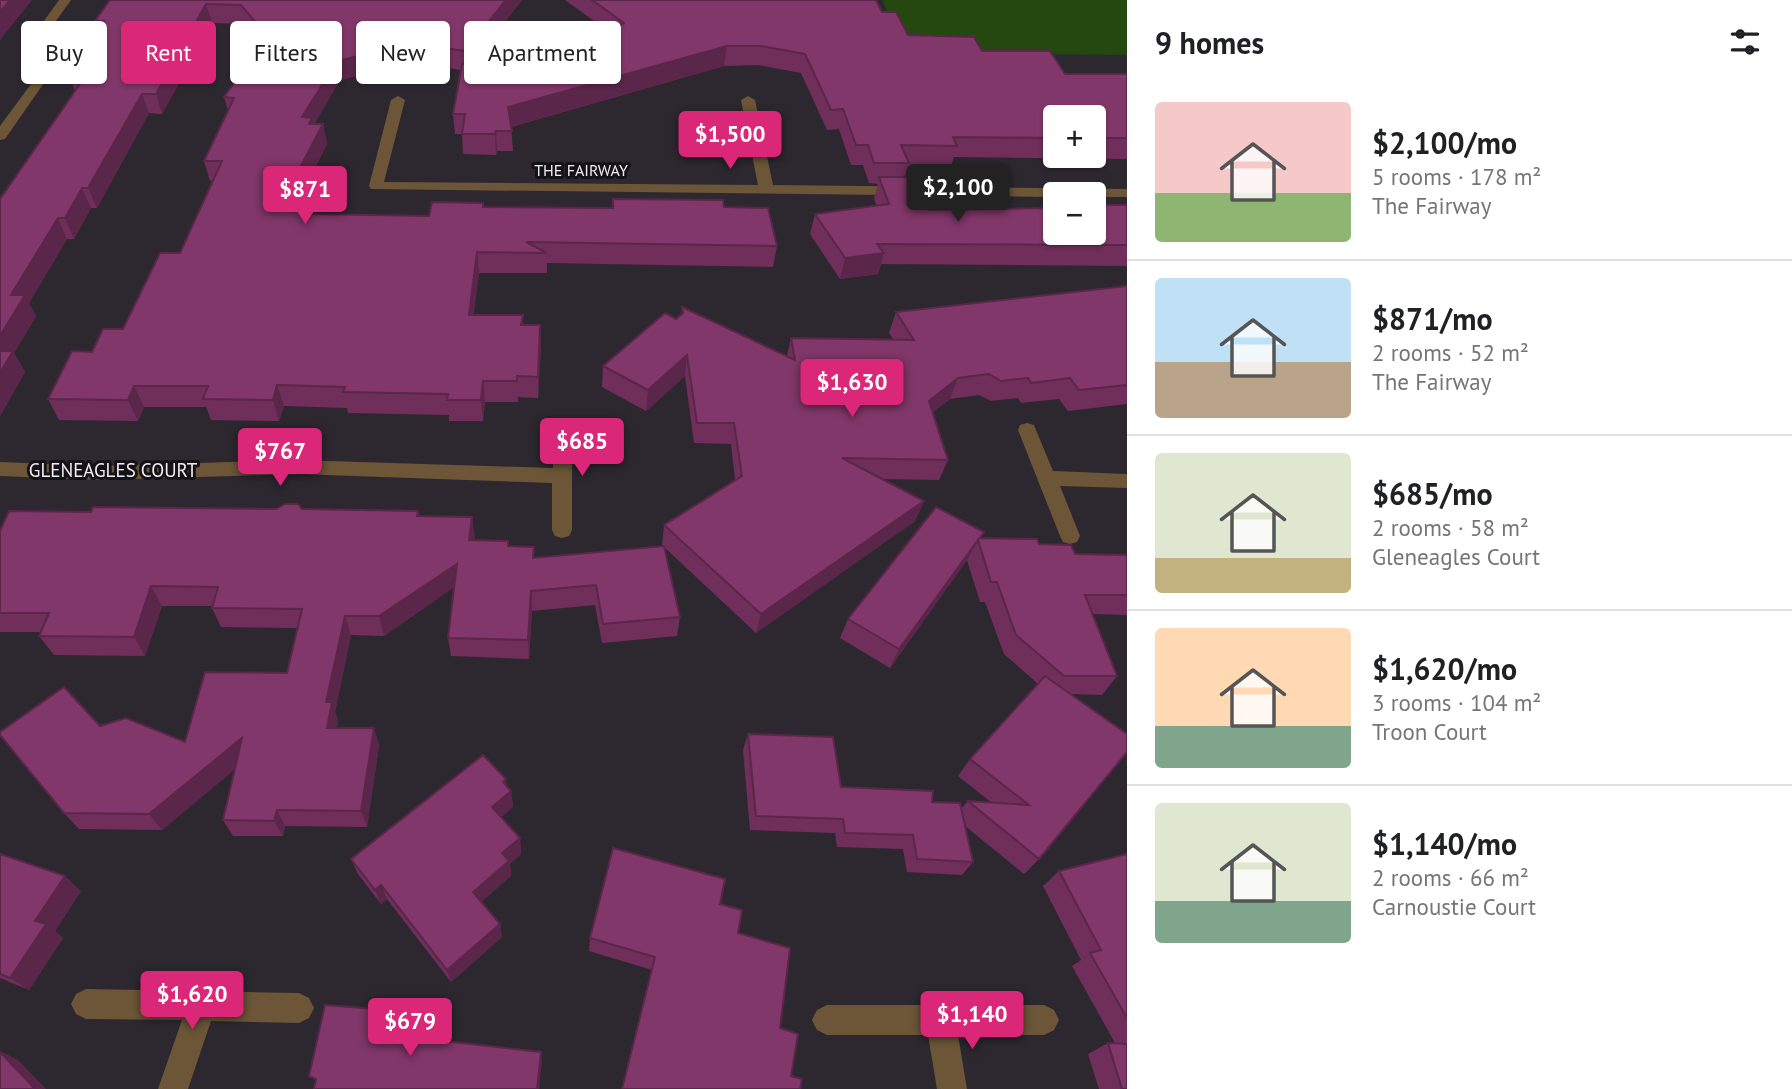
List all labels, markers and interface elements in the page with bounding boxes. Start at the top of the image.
chip: Buy [21,21,107,84]
chip: Rent [121,21,216,84]
chip: Filters [230,21,342,84]
chip: New [356,21,450,84]
chip: Apartment [464,21,621,84]
text: 9 homes [1155,23,1264,62]
icon: filters [1726,23,1764,61]
map controls [1043,105,1106,245]
button: + [1043,105,1106,168]
pin: $1,500 [673,111,787,171]
text: $1,500 [694,119,766,148]
text: $2,100/mo [1372,123,1517,162]
icon: home [1211,130,1295,214]
street label: THE FAIRWAY [534,160,628,180]
text: 5 rooms · 178 m² [1372,162,1541,191]
pin: $2,100 [901,164,1015,224]
pin: $871 [264,166,346,226]
text: $2,100 [922,172,994,201]
text: $871 [279,174,331,203]
button: − [1043,182,1106,245]
text: The Fairway [1372,191,1492,220]
text: $871/mo [1372,299,1493,338]
icon: home [1211,306,1295,390]
text: 2 rooms · 52 m² [1372,338,1529,367]
pin: $1,630 [795,360,909,419]
text: $1,630 [816,367,888,396]
text: The Fairway [1372,367,1492,396]
pin: $685 [541,419,623,478]
text: $685 [556,426,608,455]
pin: $767 [239,428,321,488]
text: $767 [254,436,306,465]
street label: GLENEAGLES COURT [29,458,198,482]
text: $685/mo [1372,474,1493,513]
icon: home [1211,481,1295,565]
text: 2 rooms · 58 m² [1372,513,1529,542]
text: Gleneagles Court [1372,542,1540,571]
text: $1,620/mo [1372,649,1517,688]
icon: home [1211,656,1295,740]
text: 3 rooms · 104 m² [1372,688,1541,717]
text: Troon Court [1372,717,1487,746]
text: $1,140/mo [1372,824,1517,863]
icon: home [1211,831,1295,915]
text: 2 rooms · 66 m² [1372,863,1529,892]
text: Carnoustie Court [1372,892,1536,921]
pin: $1,620 [135,972,249,1031]
text: $1,620 [156,979,228,1008]
pin: $1,140 [915,992,1029,1051]
pin: $679 [369,998,451,1058]
text: $1,140 [936,999,1008,1028]
text: $679 [384,1006,436,1035]

